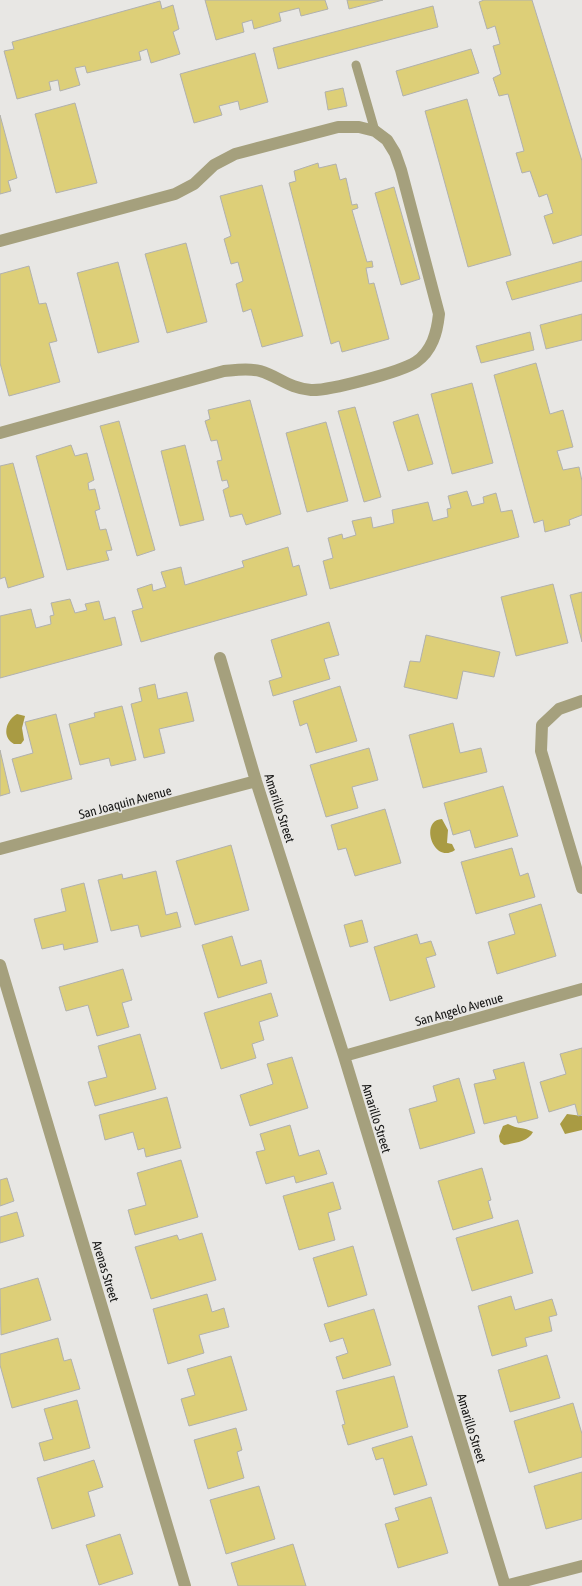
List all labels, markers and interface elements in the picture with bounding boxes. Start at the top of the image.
street label: Amarillo Street [261,772,298,845]
street label: San Joaquin Avenue [77,783,173,822]
street label: San Angelo Avenue [413,990,505,1029]
street label: Amarillo Street [359,1082,394,1155]
street label: Arenas Street [89,1239,122,1304]
street label: Amarillo Street [454,1392,489,1465]

